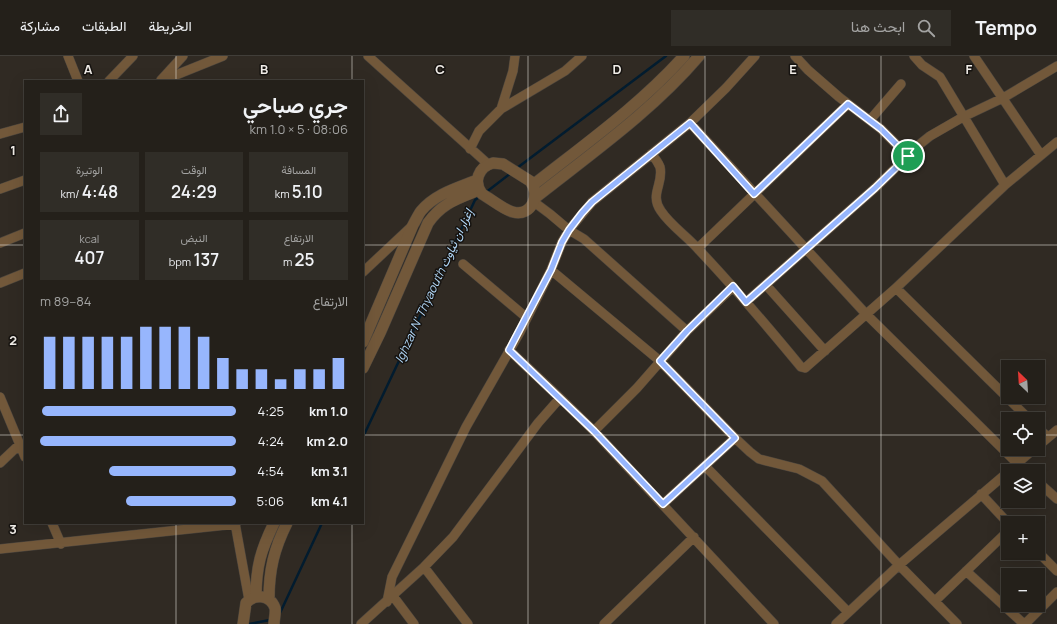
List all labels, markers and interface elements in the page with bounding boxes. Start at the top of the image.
search box [671,10,951,46]
text: Tempo [975,15,1037,41]
text: مشاركة [20,16,60,35]
text: الطبقات [82,16,126,35]
text: الخريطة [148,16,192,35]
text: ابحث هنا [851,16,905,37]
icon: search [915,17,937,39]
text: A [84,60,93,78]
text: B [260,60,268,78]
text: C [435,60,445,78]
text: D [612,60,622,78]
text: E [789,60,797,78]
text: F [966,60,973,78]
text: جري صباحي [243,90,348,120]
button: share [40,93,82,135]
text: 08:06 · 5 × 1.0 km [250,120,348,138]
pin [891,139,925,173]
text: 1 [10,141,16,159]
icon: arrive [897,145,919,167]
text: الوتيرة [76,162,103,177]
text: الوقت [181,162,207,177]
text: المسافة [281,162,316,177]
text: 4:48 [82,180,118,203]
text: 24:29 [171,180,217,203]
text: 5.10 [292,180,323,203]
text: /km [61,186,82,201]
text: km [275,186,292,201]
water label: Ighzar N' Thyaouth إغزار ان ثياوث [390,205,477,365]
text: النبض [180,230,208,245]
text: الارتفاع [284,230,314,245]
text: kcal [79,231,99,246]
text: 407 [74,246,104,269]
text: 137 [193,248,219,271]
text: 25 [294,248,314,271]
text: bpm [169,254,193,269]
text: m [283,254,294,269]
text: 84–89 m [40,292,92,310]
text: الارتفاع [313,292,348,310]
text: 2 [9,331,17,349]
north arrow [1001,360,1045,404]
map controls [1001,360,1045,612]
text: 4:25 [258,402,284,420]
text: 1.0 km [309,402,348,420]
button: locate [1001,412,1045,456]
text: 4:24 [258,432,284,450]
text: 2.0 km [306,432,348,450]
text: 4:54 [257,462,284,480]
text: 3.1 km [311,462,348,480]
button: layers [1001,464,1045,508]
text: 5:06 [257,492,284,510]
text: 4.1 km [311,492,348,510]
button: + [1001,516,1045,560]
text: 3 [9,520,17,538]
button: − [1001,568,1045,612]

